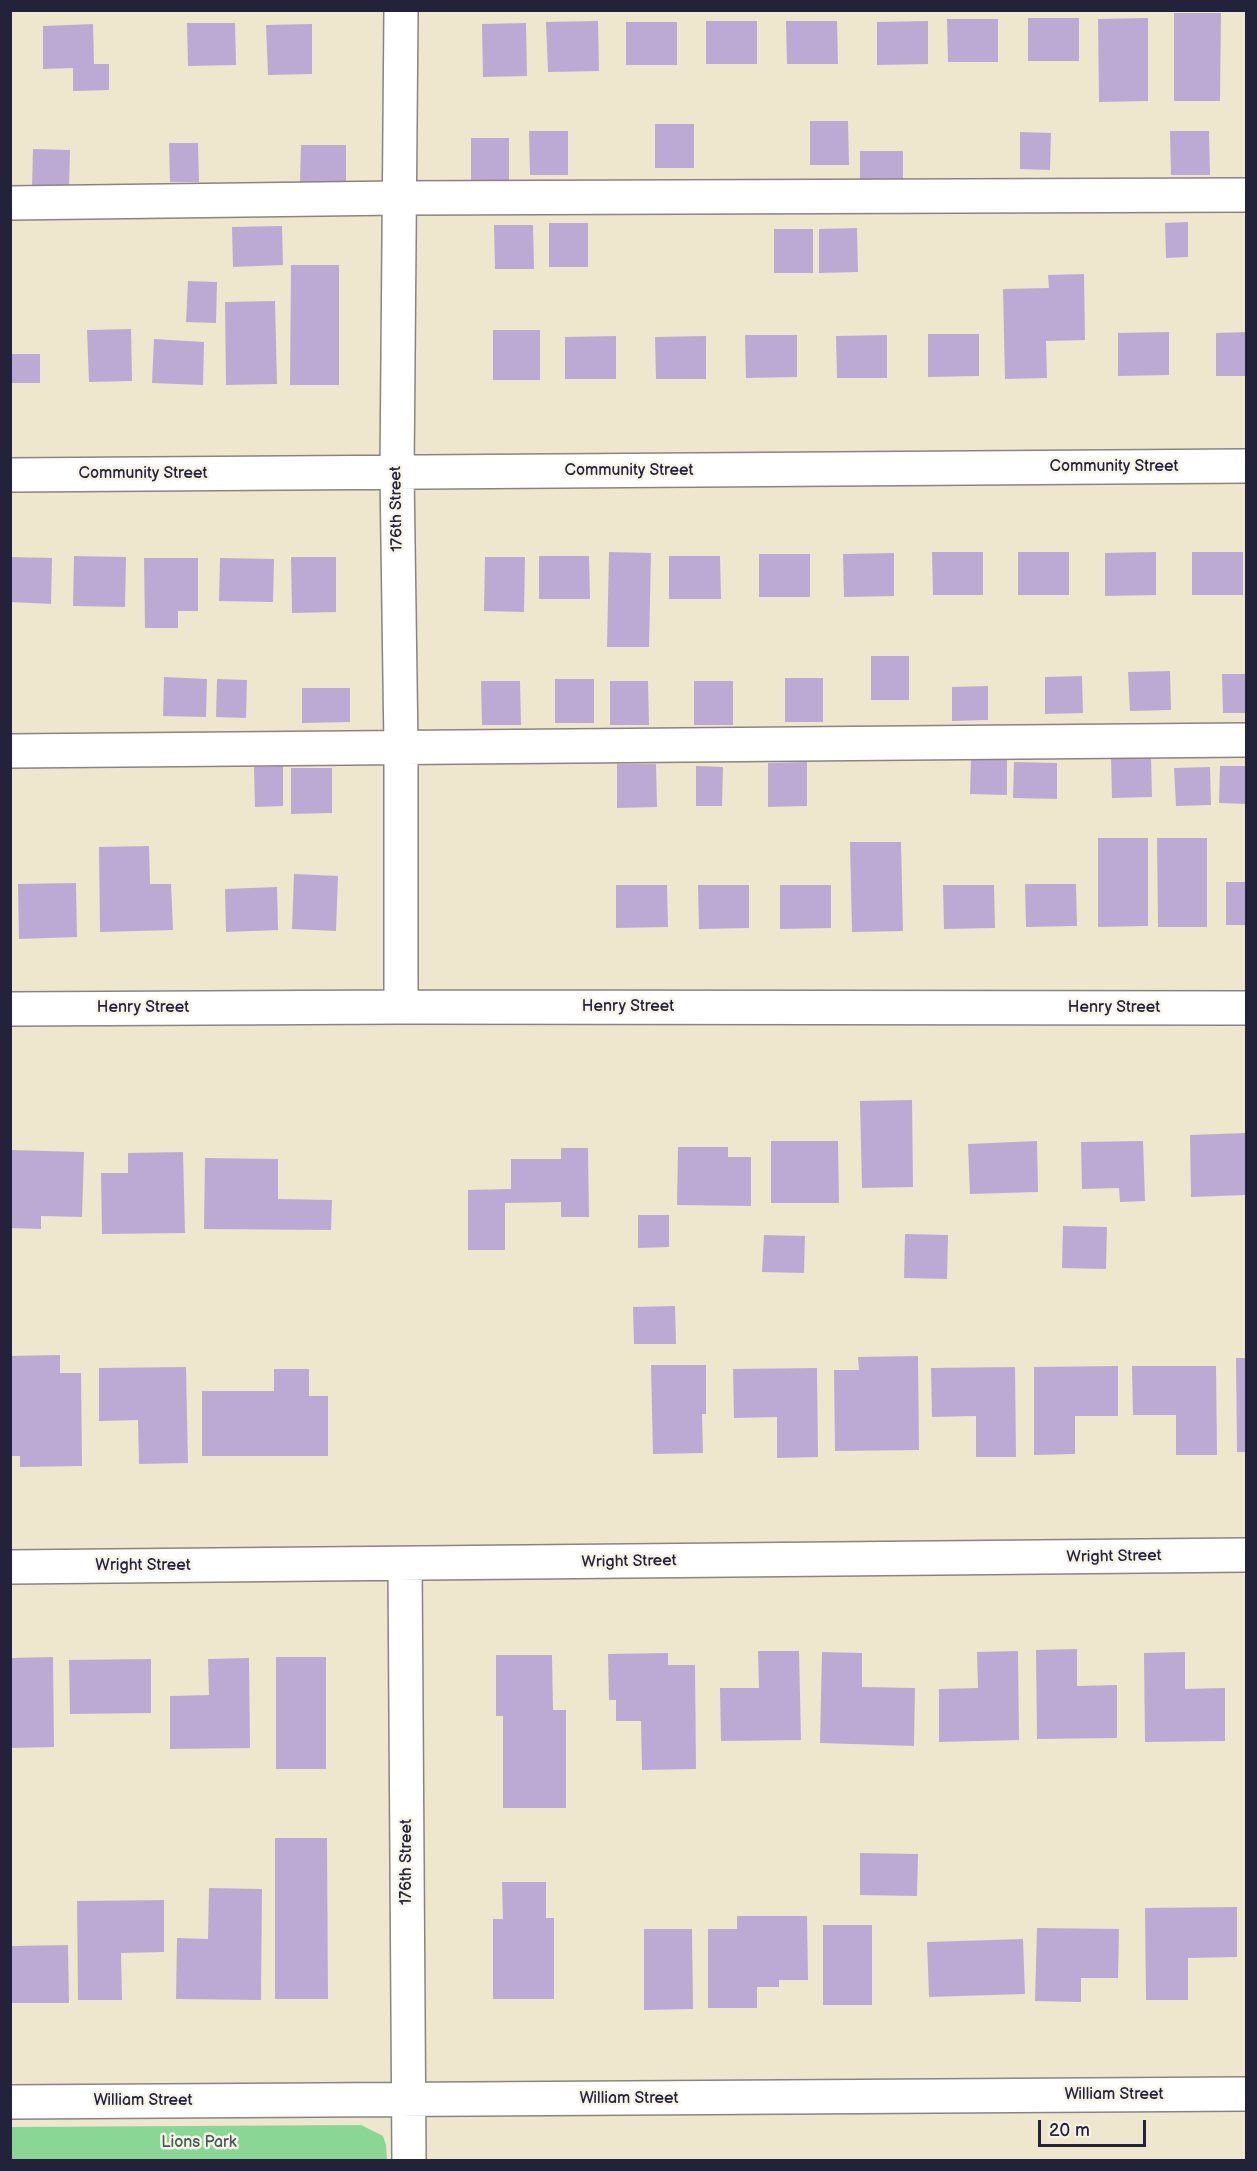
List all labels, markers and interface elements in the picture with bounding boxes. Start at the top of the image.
street label: Community Street [1050,457,1178,477]
street label: Community Street [565,461,693,481]
street label: Community Street [79,464,207,484]
street label: 176th Street [387,466,407,552]
street label: Henry Street [582,997,674,1017]
street label: Henry Street [97,998,189,1018]
street label: Henry Street [1068,998,1160,1018]
street label: Wright Street [1066,1547,1162,1567]
street label: Wright Street [581,1552,677,1572]
street label: Wright Street [95,1556,191,1576]
street label: 176th Street [397,1819,417,1905]
street label: William Street [1065,2085,1163,2105]
street label: William Street [580,2089,678,2109]
street label: William Street [94,2091,192,2111]
scale bar [1041,2108,1149,2146]
text: 20 m [1049,2120,1090,2141]
park label: Lions Park [161,2133,237,2153]

